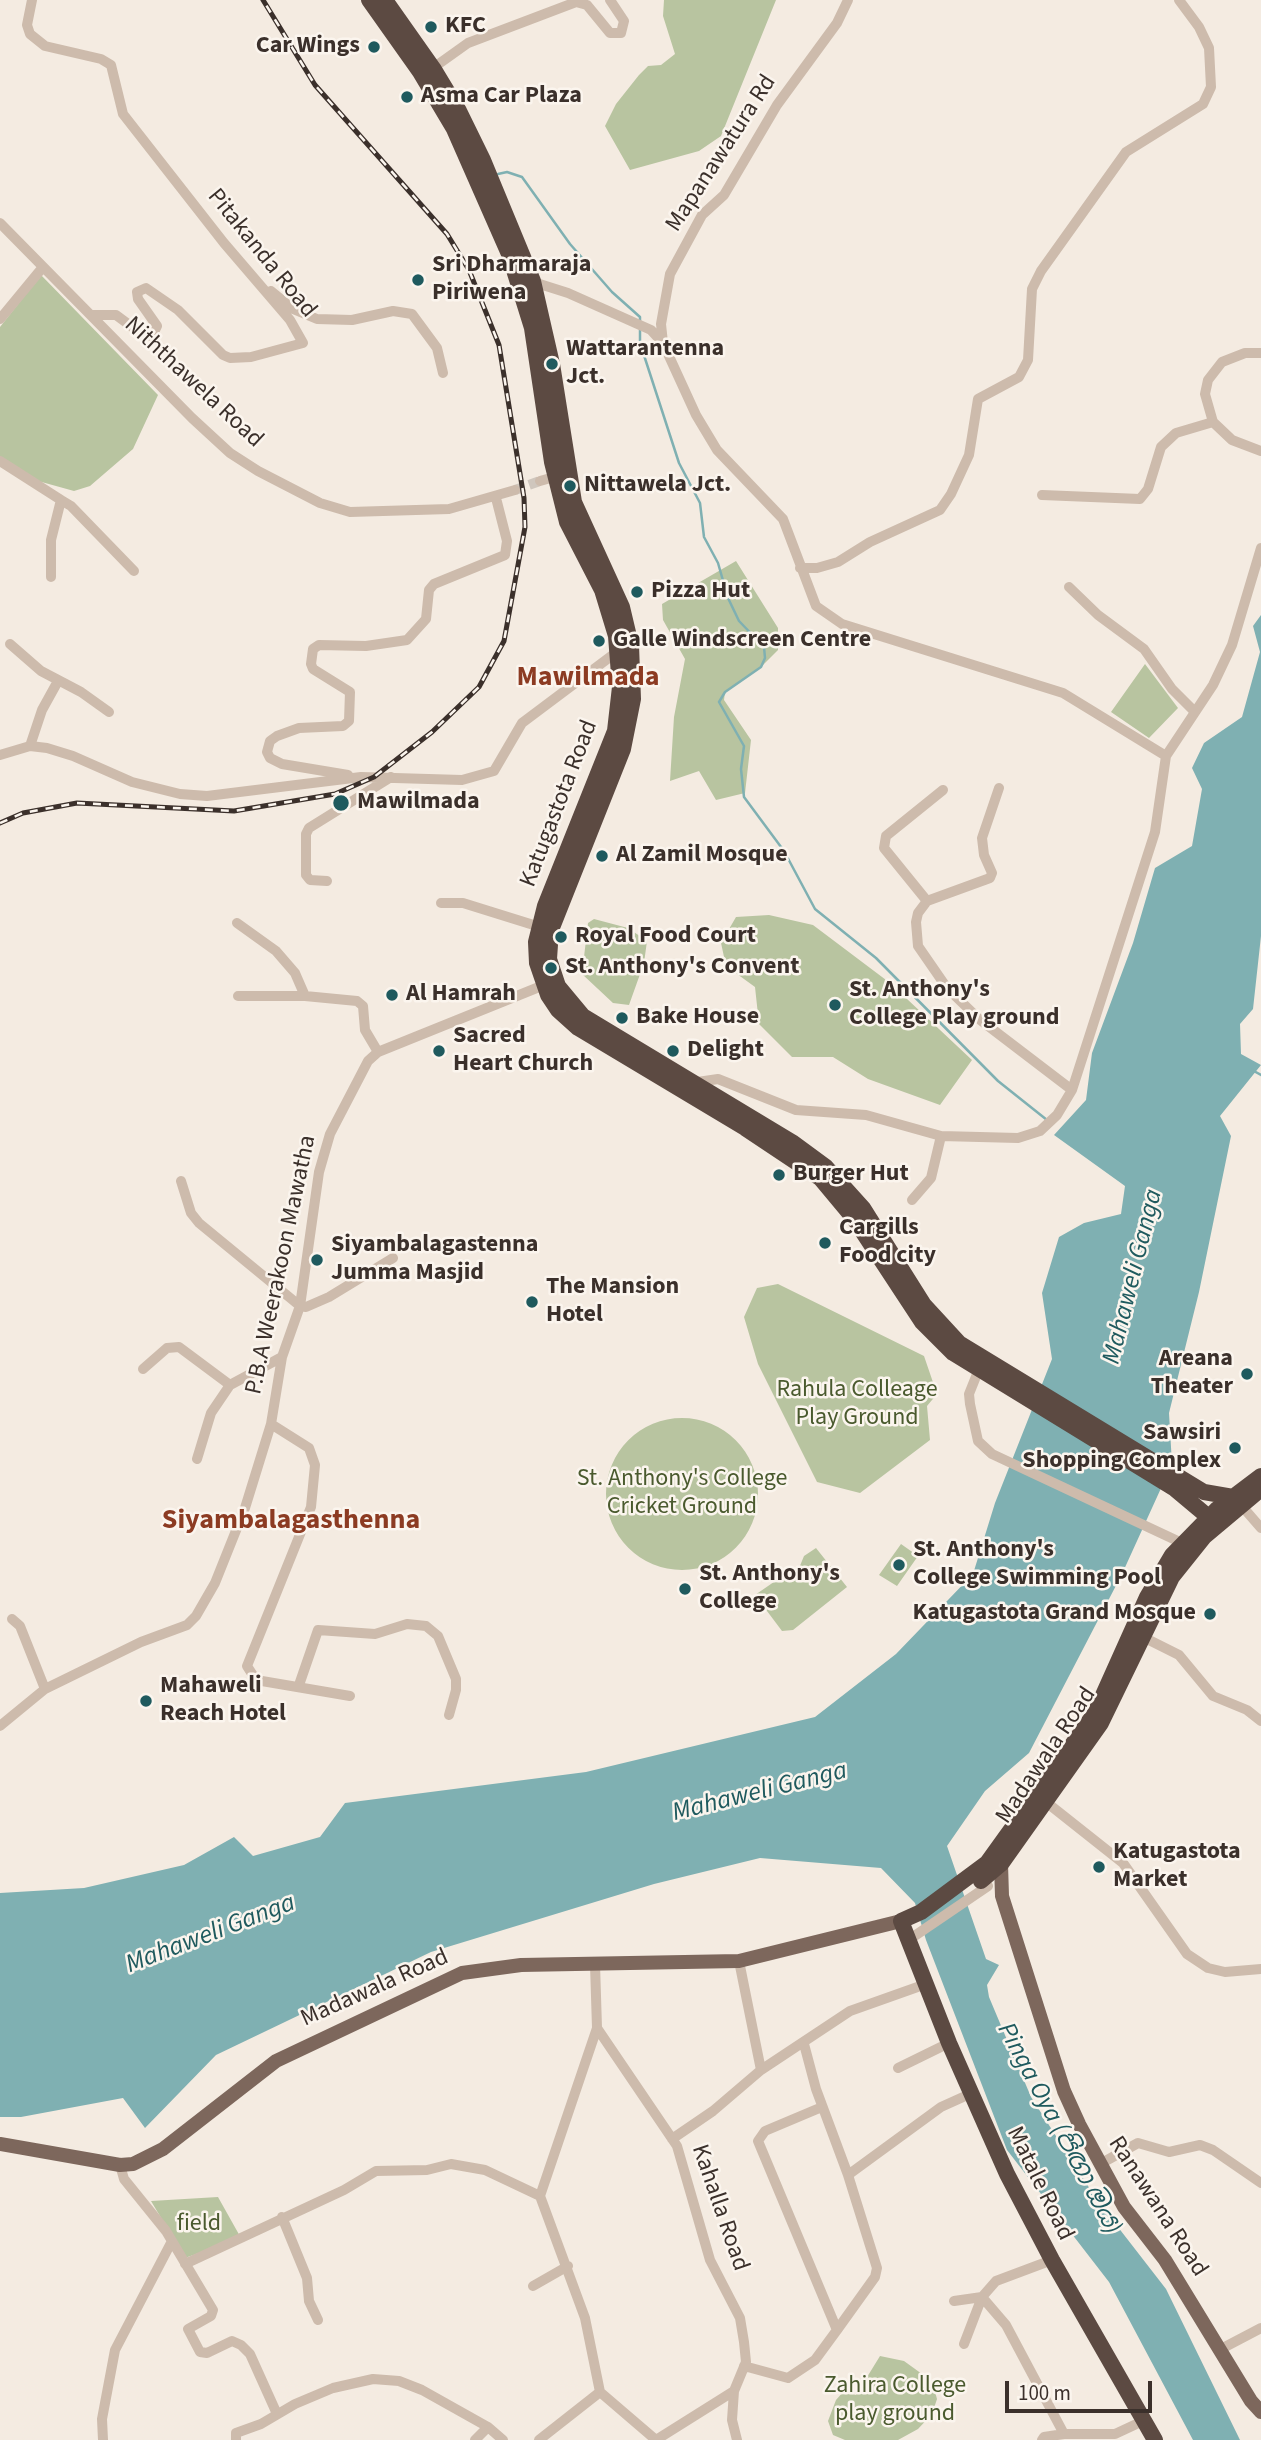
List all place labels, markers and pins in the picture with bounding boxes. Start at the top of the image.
place label: KFC [445,13,486,41]
marker: KFC [423,19,439,35]
place label: Car Wings [256,33,360,61]
marker: Car Wings [366,39,382,55]
place label: Asma Car Plaza [421,83,582,111]
marker: Asma Car Plaza [399,89,415,105]
place label: Sri Dharmaraja Piriwena [432,252,592,308]
marker: Sri Dharmaraja Piriwena [410,272,426,288]
place label: Wattarantenna Jct. [566,336,724,392]
marker: Wattarantenna Jct. [544,356,560,372]
place label: Nittawela Jct. [584,472,731,500]
marker: Nittawela Jct. [562,478,578,494]
place label: Pizza Hut [651,578,750,606]
marker: Pizza Hut [629,584,645,600]
place label: Galle Windscreen Centre [613,627,871,655]
marker: Galle Windscreen Centre [591,633,607,649]
place label: Mawilmada [357,789,480,817]
marker: Mawilmada [331,793,351,813]
place label: Al Zamil Mosque [616,842,788,870]
marker: Al Zamil Mosque [594,848,610,864]
place label: Royal Food Court [575,923,756,951]
marker: Royal Food Court [553,929,569,945]
place label: St. Anthony's Convent [565,954,799,982]
marker: St. Anthony's Convent [543,960,559,976]
place label: St. Anthony's College Play ground [849,977,1059,1033]
place label: Al Hamrah [406,981,516,1009]
marker: Al Hamrah [384,987,400,1003]
marker: St. Anthony's College Play ground [827,997,843,1013]
place label: Bake House [636,1004,759,1032]
marker: Bake House [614,1010,630,1026]
place label: Sacred Heart Church [453,1023,593,1079]
place label: Delight [687,1037,764,1065]
marker: Sacred Heart Church [431,1043,447,1059]
marker: Delight [665,1043,681,1059]
place label: Burger Hut [793,1161,909,1189]
marker: Burger Hut [771,1167,787,1183]
place label: Cargills Food city [839,1215,936,1271]
place label: Siyambalagastenna Jumma Masjid [331,1232,538,1288]
marker: Cargills Food city [817,1235,833,1251]
marker: Siyambalagastenna Jumma Masjid [309,1252,325,1268]
place label: The Mansion Hotel [546,1274,679,1330]
marker: The Mansion Hotel [524,1294,540,1310]
place label: Areana Theater [1151,1346,1233,1402]
marker: Areana Theater [1239,1366,1255,1382]
place label: Sawsiri Shopping Complex [1022,1420,1221,1476]
marker: Sawsiri Shopping Complex [1227,1440,1243,1456]
place label: St. Anthony's College Swimming Pool [913,1537,1161,1593]
marker: St. Anthony's College Swimming Pool [891,1557,907,1573]
place label: St. Anthony's College [699,1561,840,1617]
marker: St. Anthony's College [677,1581,693,1597]
place label: Katugastota Grand Mosque [912,1600,1196,1628]
marker: Katugastota Grand Mosque [1202,1606,1218,1622]
place label: Mahaweli Reach Hotel [160,1673,286,1729]
marker: Mahaweli Reach Hotel [138,1693,154,1709]
place label: Katugastota Market [1113,1839,1241,1895]
marker: Katugastota Market [1091,1859,1107,1875]

